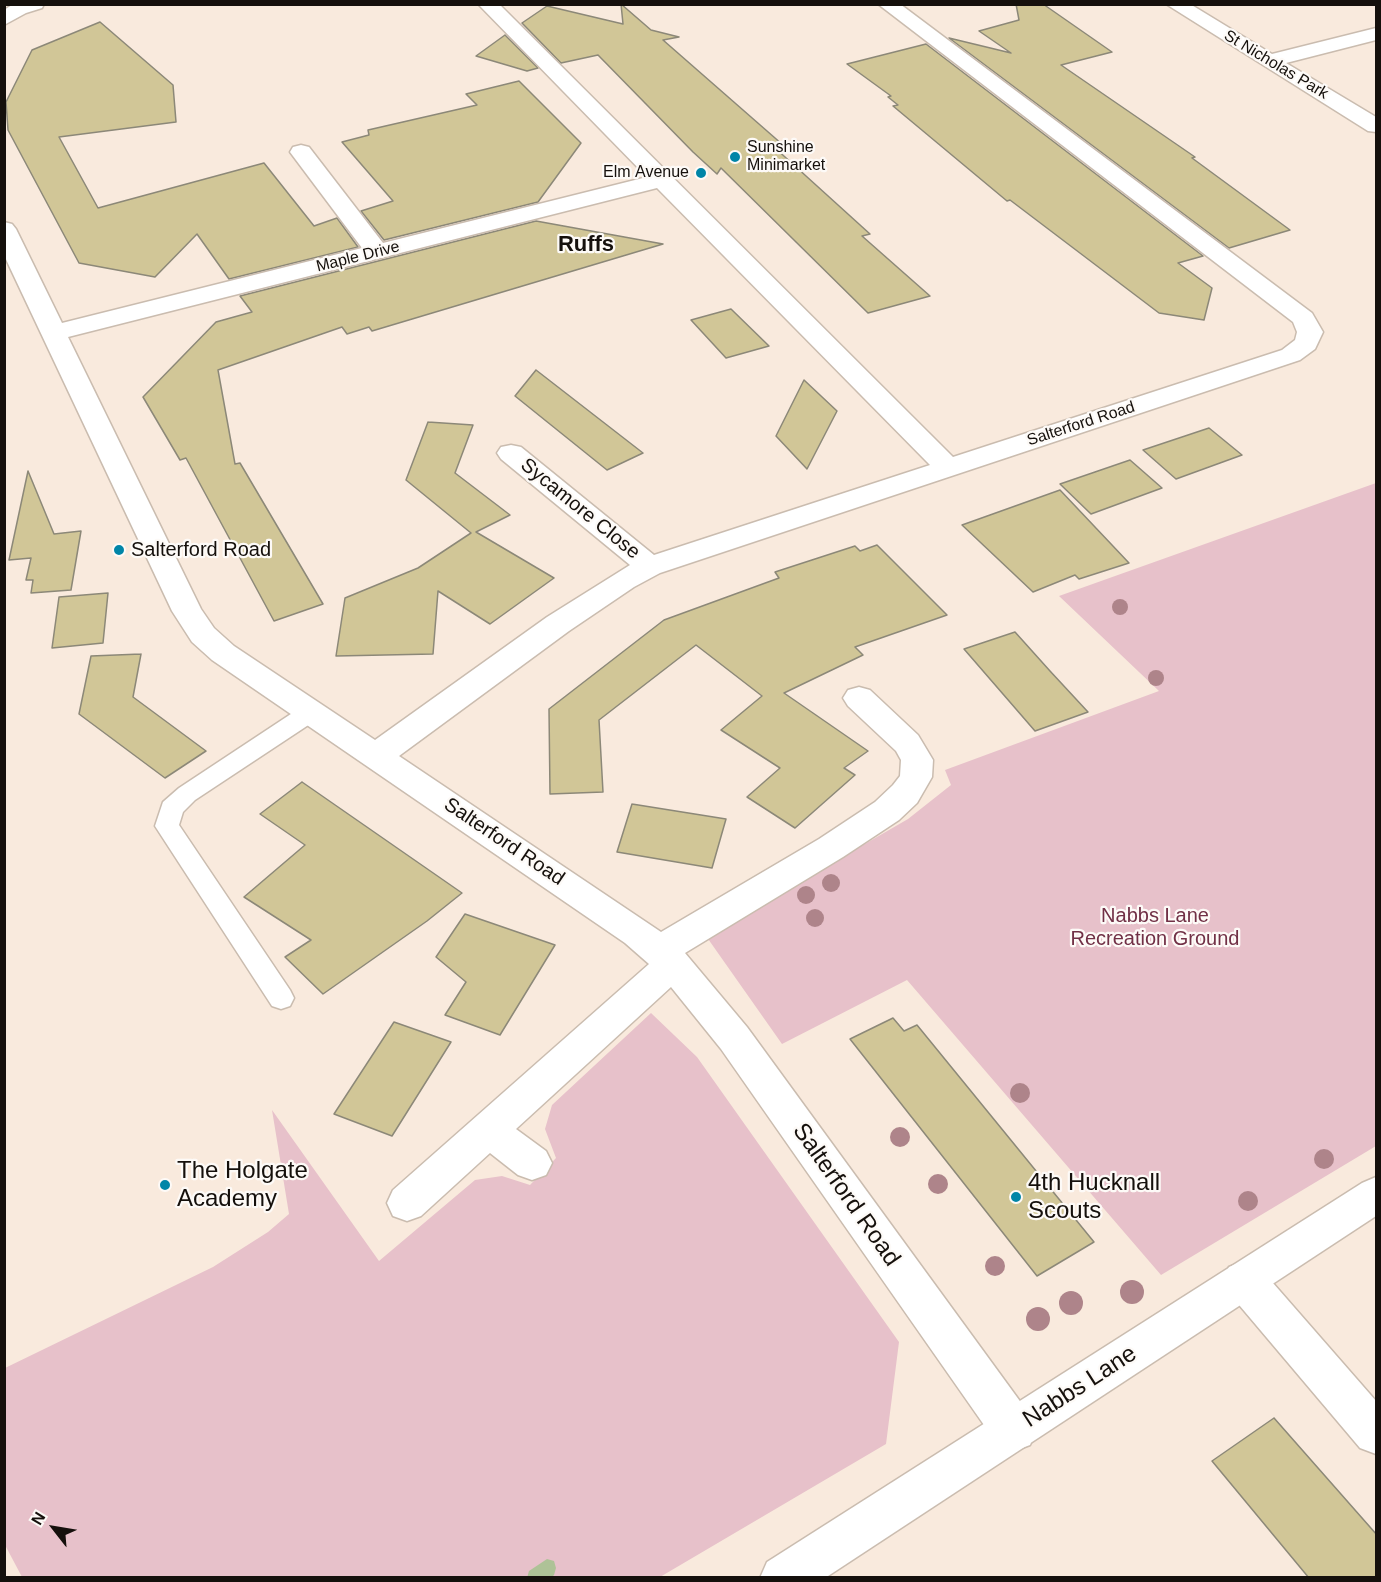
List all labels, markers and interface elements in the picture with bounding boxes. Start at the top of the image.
street label: St Nicholas Park [1220,26,1332,104]
place label: Sunshine Minimarket [747,138,825,176]
marker: Sunshine Minimarket [728,150,742,164]
place label: Elm Avenue [603,163,689,183]
marker: Elm Avenue [694,166,708,180]
district label: Ruffs [558,232,614,258]
street label: Maple Drive [314,237,402,277]
street label: Salterford Road [1025,398,1137,450]
street label: Sycamore Close [515,454,645,564]
place label: Salterford Road [131,538,271,562]
marker: Salterford Road [112,543,126,557]
street label: Salterford Road [439,793,569,891]
park label: Nabbs Lane Recreation Ground [1071,904,1239,951]
street label: Salterford Road [786,1118,906,1272]
place label: The Holgate Academy [177,1157,308,1213]
place label: 4th Hucknall Scouts [1028,1169,1160,1225]
marker: The Holgate Academy [158,1178,172,1192]
marker: 4th Hucknall Scouts [1009,1190,1023,1204]
street label: Nabbs Lane [1018,1340,1142,1434]
north arrow [24,1498,84,1558]
text: N [28,1509,48,1528]

